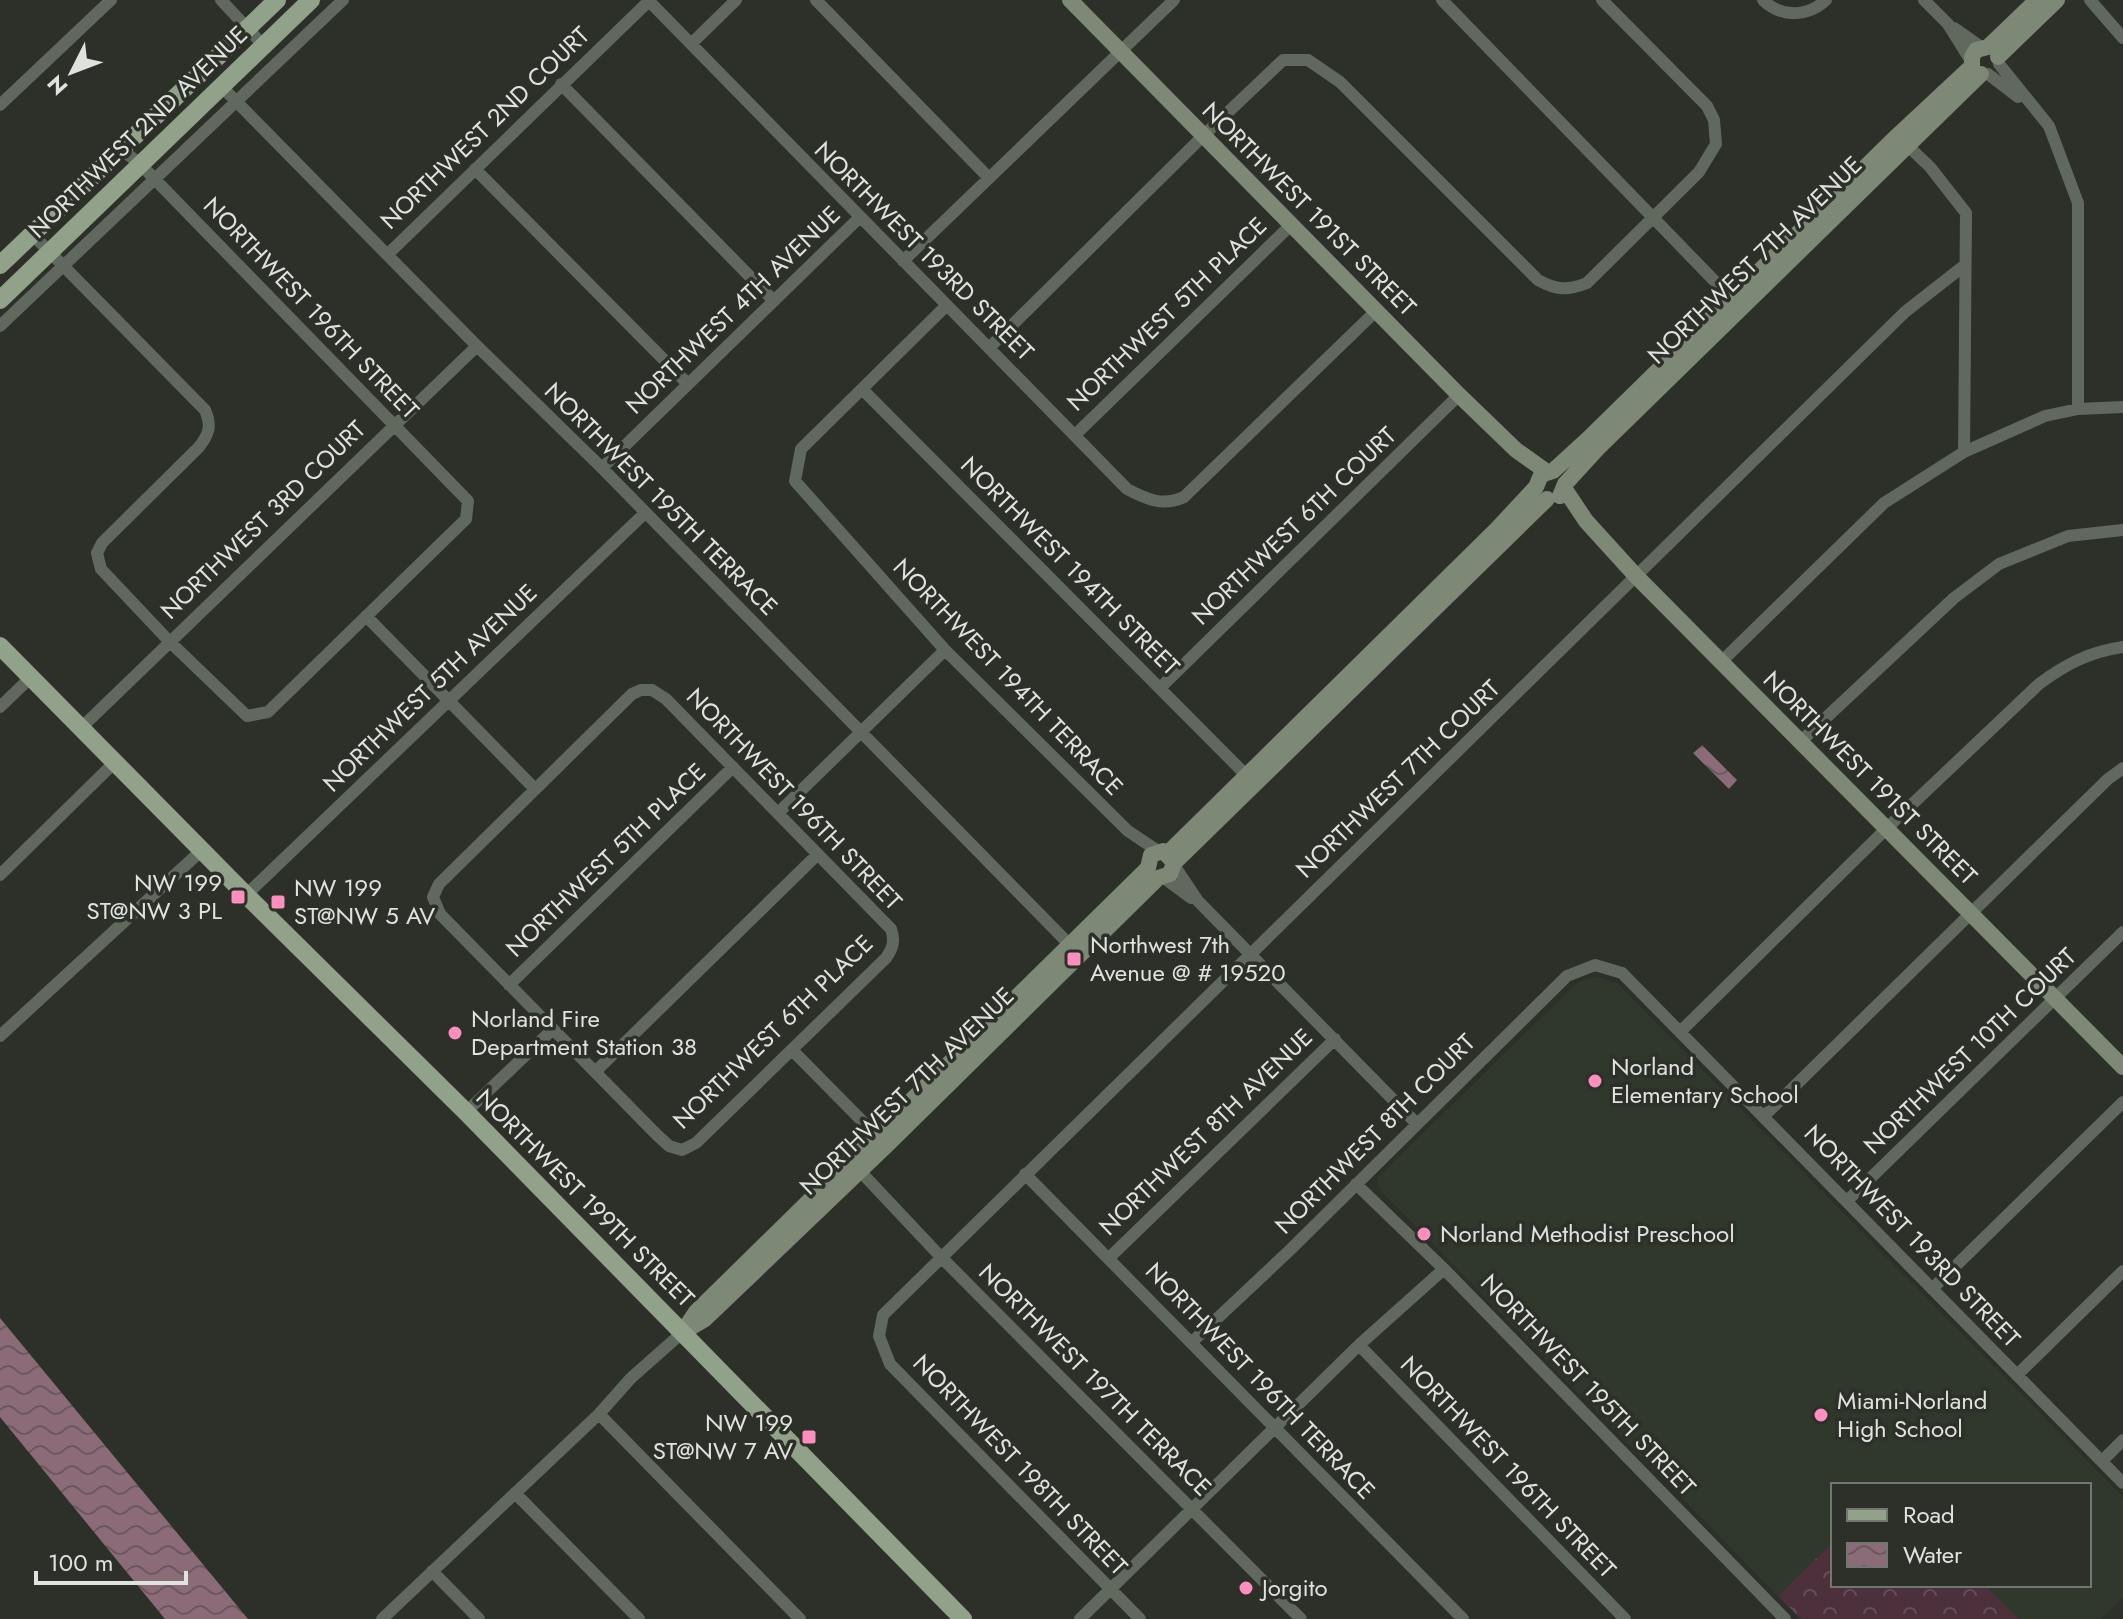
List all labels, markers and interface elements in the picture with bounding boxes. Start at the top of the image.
street label: NORTHWEST 2ND COURT [372,18,597,237]
street label: NORTHWEST 2ND AVENUE [23,20,253,244]
north arrow [32,32,112,112]
street label: NORTHWEST 191ST STREET [1194,94,1424,324]
street label: NORTHWEST 193RD STREET [807,133,1042,368]
street label: NORTHWEST 7TH AVENUE [1640,148,1870,372]
street label: NORTHWEST 196TH STREET [196,189,427,427]
street label: NORTHWEST 4TH AVENUE [617,198,848,422]
street label: NORTHWEST 5TH PLACE [1059,209,1275,419]
street label: NORTHWEST 195TH TERRACE [537,374,786,623]
street label: NORTHWEST 3RD COURT [152,412,373,627]
street label: NORTHWEST 6TH COURT [1184,419,1404,633]
street label: NORTHWEST 194TH STREET [953,448,1188,683]
street label: NORTHWEST 194TH TERRACE [885,550,1131,803]
street label: NORTHWEST 5TH AVENUE [315,576,545,800]
street label: NORTHWEST 191ST STREET [1755,663,1985,893]
street label: NORTHWEST 7TH COURT [1288,672,1508,886]
street label: NORTHWEST 196TH STREET [679,680,910,918]
street label: NORTHWEST 5TH PLACE [498,755,714,965]
place label: NW 199 ST@NW 3 PL [87,865,222,928]
place label: NW 199 ST@NW 5 AV [294,870,435,933]
marker: NW 199 ST@NW 3 PL [229,888,247,906]
marker: NW 199 ST@NW 5 AV [269,893,287,911]
street label: NORTHWEST 6TH PLACE [665,926,881,1137]
place label: Northwest 7th Avenue @ # 19520 [1090,927,1286,990]
street label: NORTHWEST 10TH COURT [1856,940,2084,1162]
marker: Northwest 7th Avenue @ # 19520 [1065,950,1083,968]
street label: NORTHWEST 7TH AVENUE [792,979,1022,1203]
place label: Norland Fire Department Station 38 [471,1001,697,1064]
street label: NORTHWEST 8TH AVENUE [1091,1020,1320,1243]
marker: Norland Fire Department Station 38 [446,1024,464,1042]
street label: NORTHWEST 8TH COURT [1267,1026,1483,1242]
place label: Norland Elementary School [1611,1049,1799,1112]
marker: Norland Elementary School [1586,1072,1604,1090]
street label: NORTHWEST 199TH STREET [468,1080,703,1315]
street label: NORTHWEST 193RD STREET [1796,1116,2028,1355]
place label: Norland Methodist Preschool [1440,1216,1735,1251]
marker: Norland Methodist Preschool [1415,1225,1433,1243]
street label: NORTHWEST 196TH TERRACE [1137,1254,1383,1507]
street label: NORTHWEST 197TH TERRACE [971,1255,1220,1504]
street label: NORTHWEST 195TH STREET [1473,1266,1704,1504]
street label: NORTHWEST 198TH STREET [905,1346,1136,1583]
street label: NORTHWEST 196TH STREET [1393,1348,1624,1586]
place label: Miami-Norland High School [1837,1383,1988,1446]
place label: NW 199 ST@NW 7 AV [653,1405,793,1468]
marker: Miami-Norland High School [1812,1406,1830,1424]
marker: NW 199 ST@NW 7 AV [800,1428,818,1446]
legend [1831,1483,2091,1587]
text: Road [1903,1497,1955,1532]
scale bar [36,1535,186,1585]
text: Water [1903,1537,1963,1572]
text: 100 m [48,1545,114,1580]
place label: Jorgito [1259,1570,1328,1605]
marker: Jorgito [1237,1579,1255,1597]

